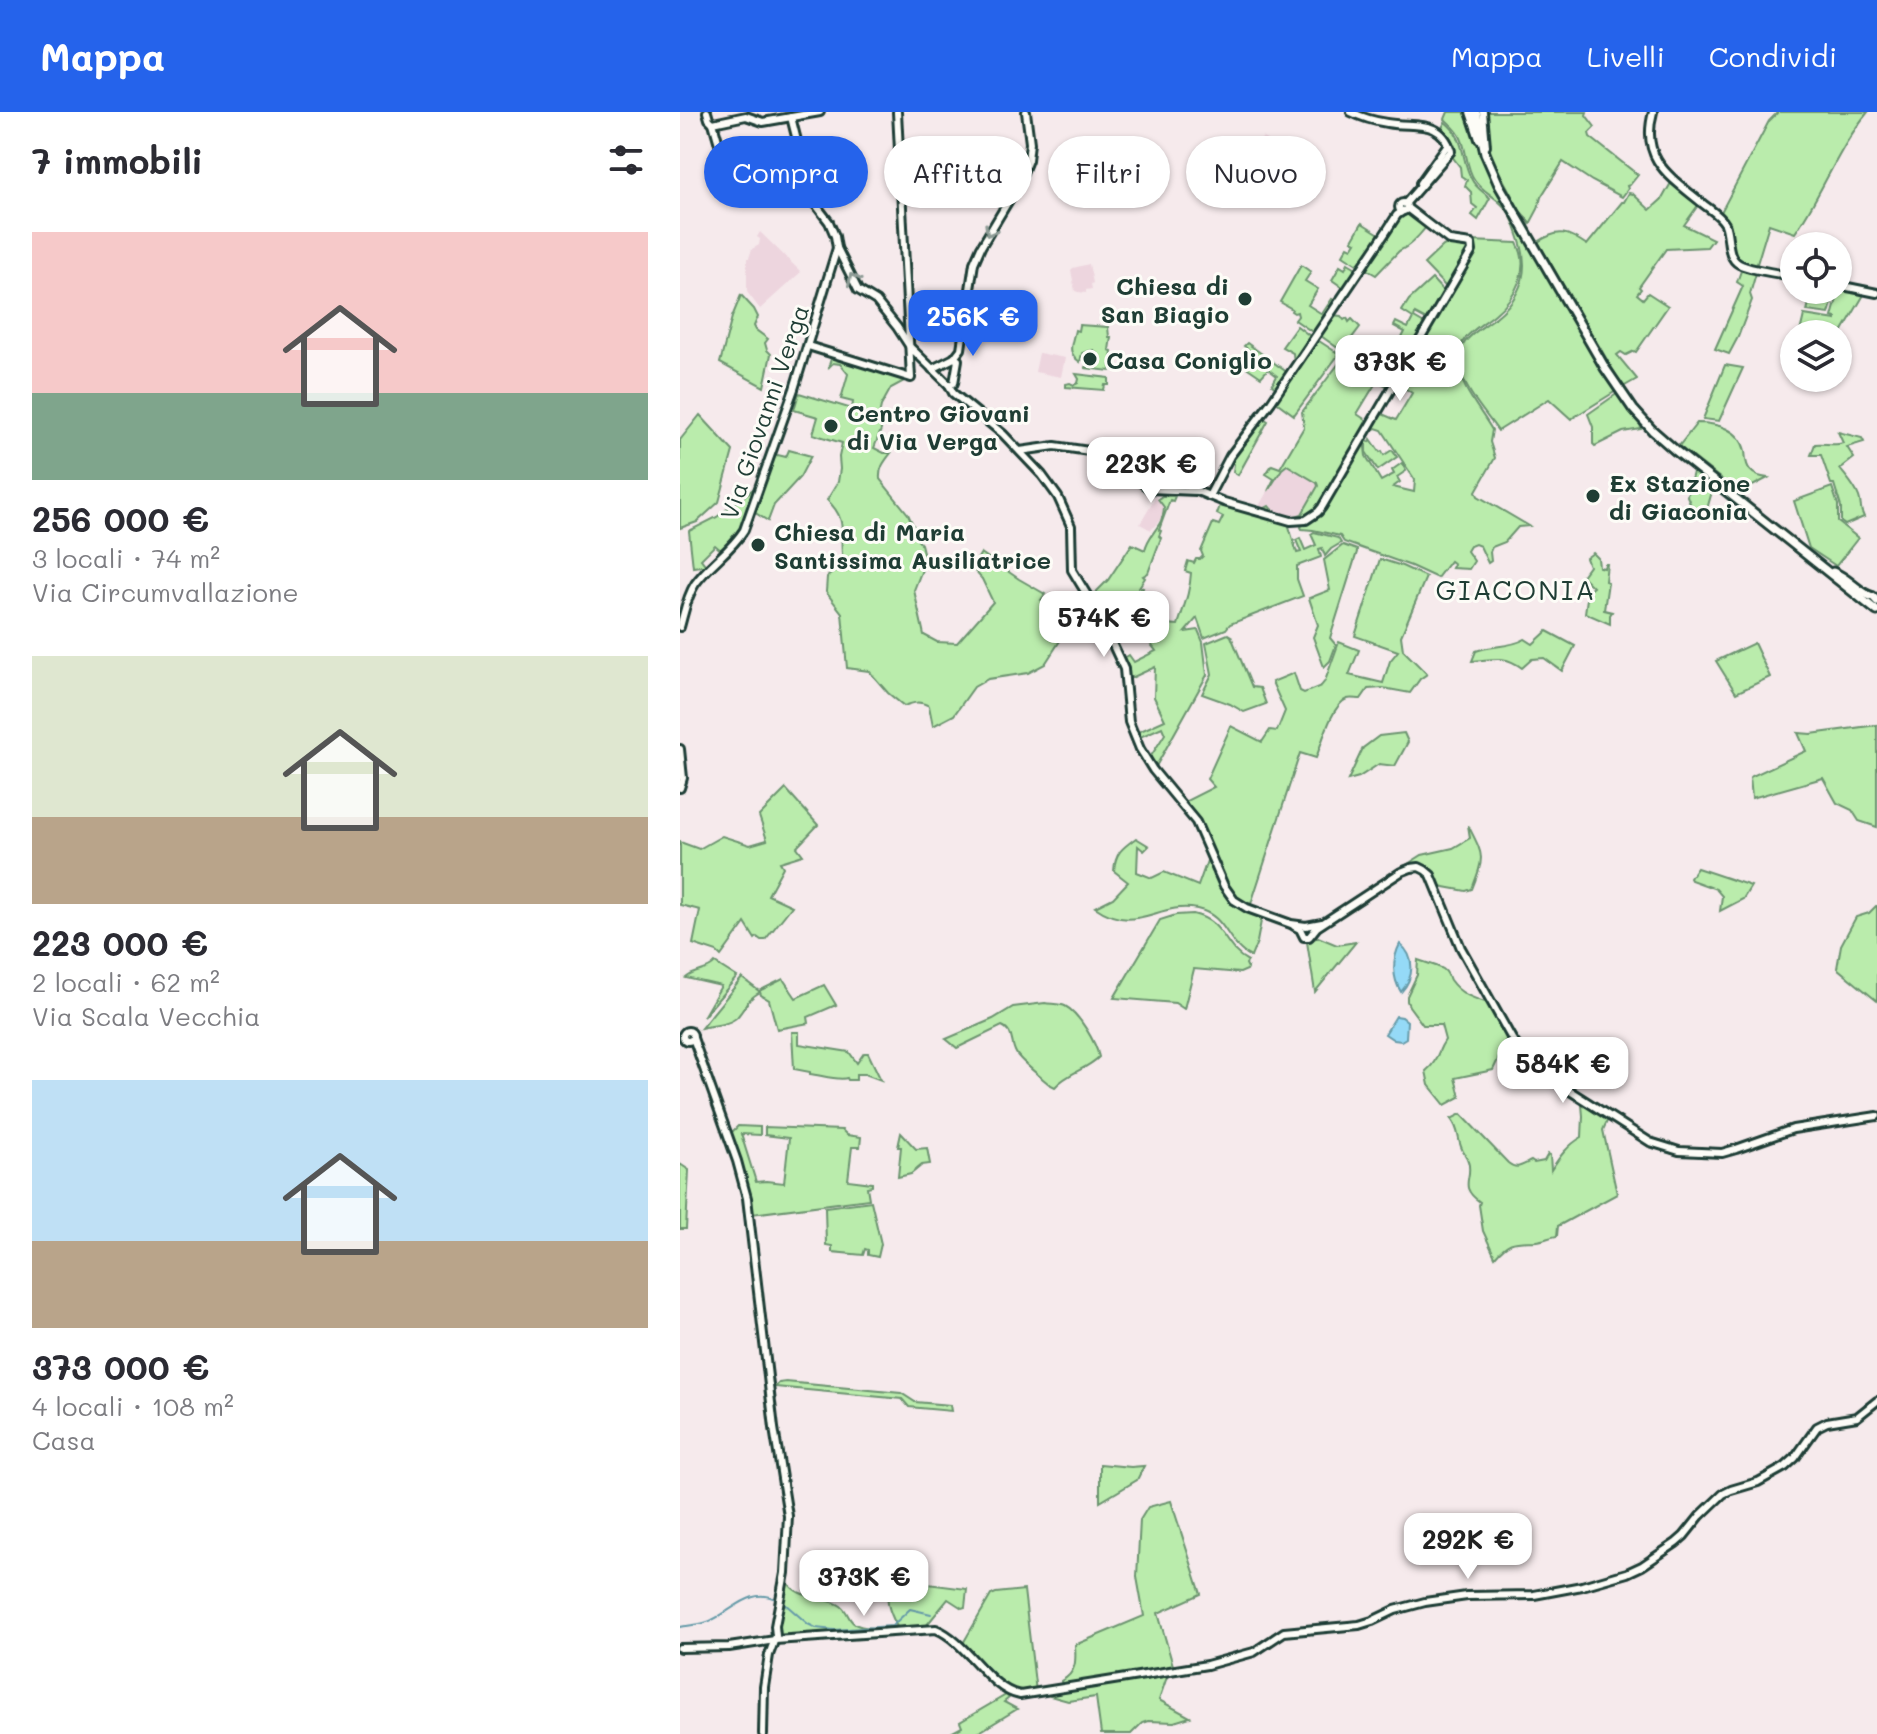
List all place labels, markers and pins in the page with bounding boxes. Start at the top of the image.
place label: Chiesa di San Biagio [1101,270,1229,329]
pin: 256K € [908,290,1038,358]
marker: Chiesa di San Biagio [1236,290,1254,308]
pin: 373K € [1335,335,1465,403]
place label: Casa Coniglio [1106,344,1272,375]
marker: Casa Coniglio [1081,350,1099,368]
place label: Centro Giovani di Via Verga [847,397,1030,456]
marker: Centro Giovani di Via Verga [822,417,840,435]
pin: 223K € [1086,437,1216,505]
place label: Ex Stazione di Giaconia [1609,467,1750,526]
marker: Ex Stazione di Giaconia [1584,487,1602,505]
place label: Chiesa di Maria Santissima Ausiliatrice [774,516,1051,575]
marker: Chiesa di Maria Santissima Ausiliatrice [749,536,767,554]
pin: 574K € [1039,591,1169,659]
pin: 584K € [1498,1037,1628,1105]
pin: 292K € [1403,1513,1533,1581]
pin: 373K € [799,1550,929,1618]

